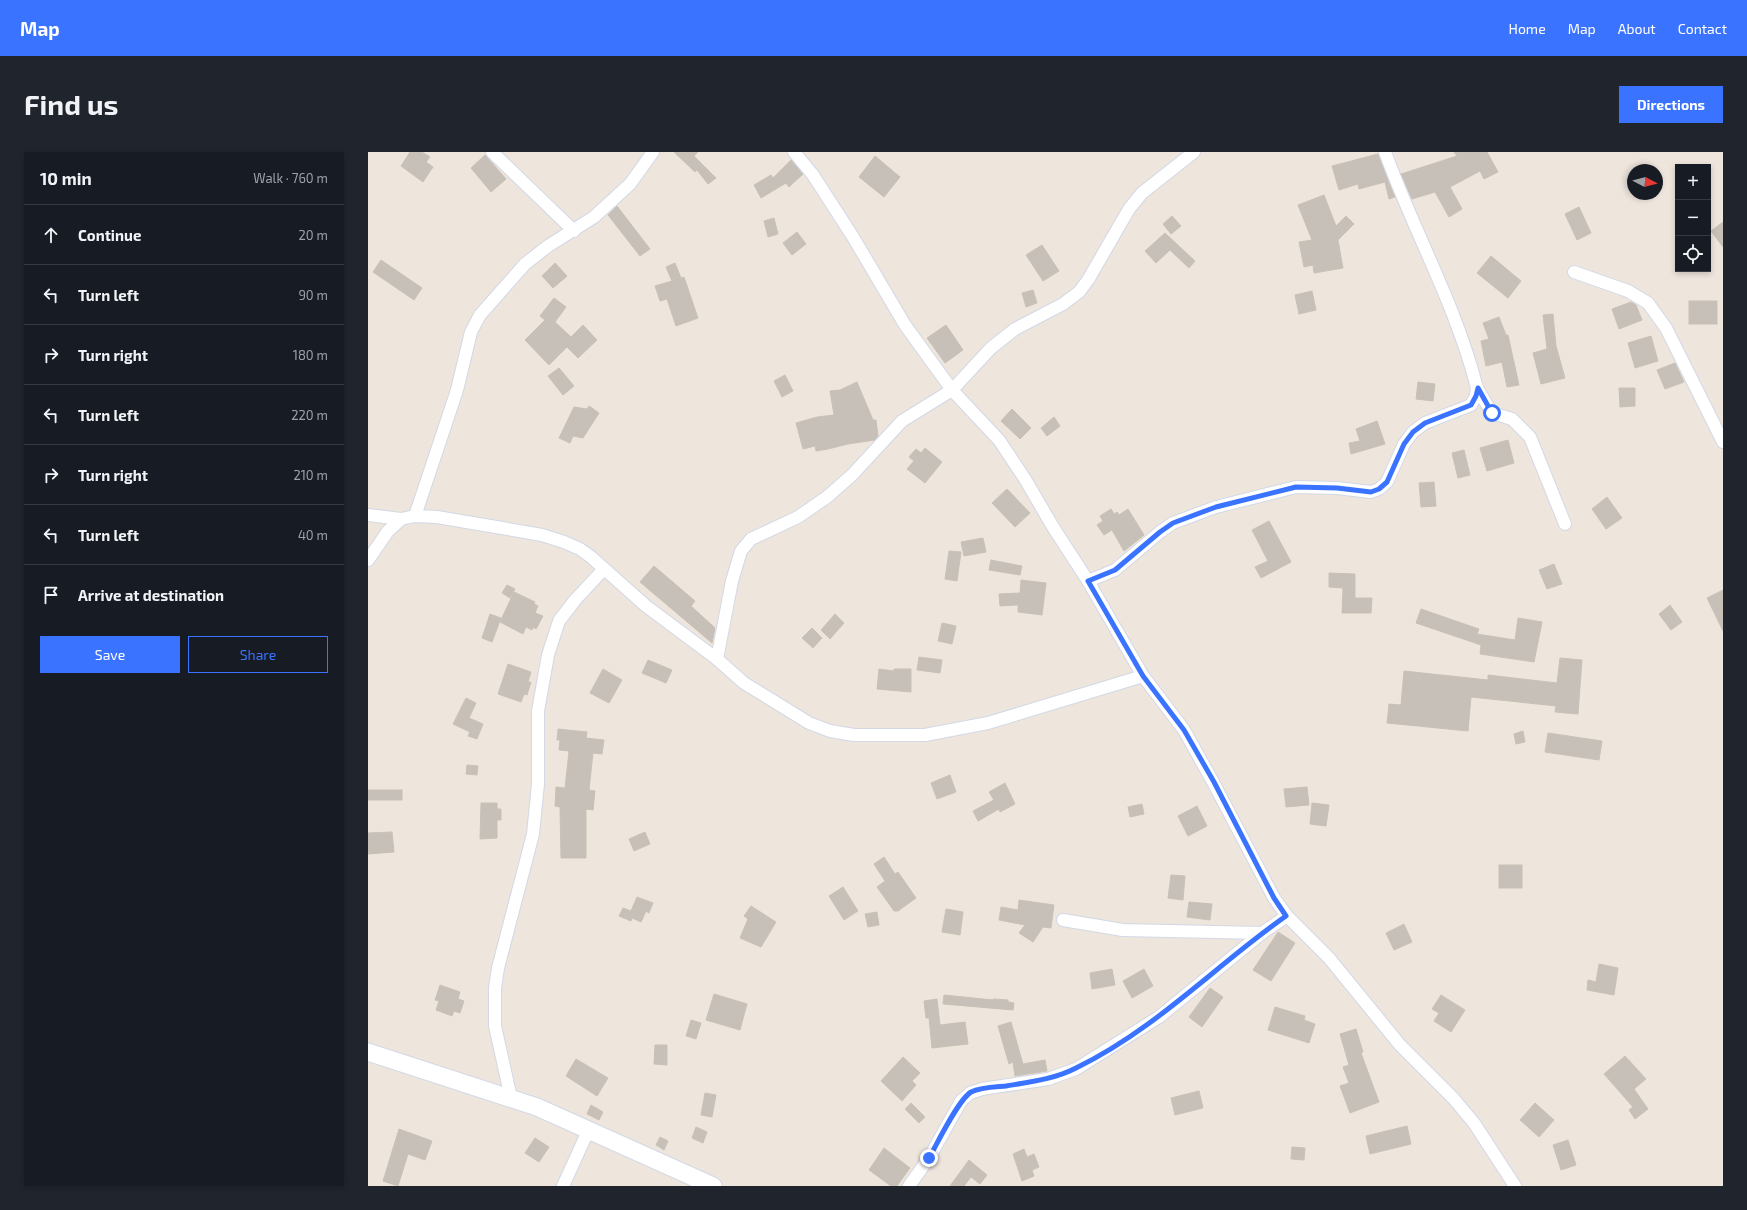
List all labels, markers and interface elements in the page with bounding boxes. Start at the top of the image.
text: Map [20,17,60,40]
text: Home [1509,20,1546,37]
text: Map [1568,20,1596,37]
text: About [1618,20,1656,37]
text: Contact [1678,20,1727,37]
button: Directions [1619,86,1723,123]
text: Find us [24,87,118,121]
north arrow [1627,164,1663,200]
map controls [1675,164,1711,272]
button: + [1675,164,1711,200]
text: 10 min [40,168,92,188]
text: Walk · 760 m [253,170,328,186]
button: − [1675,200,1711,236]
icon: ahead [40,224,62,246]
text: Continue [78,226,141,244]
text: 20 m [299,227,328,243]
button: locate [1675,236,1711,272]
icon: left [40,284,62,306]
text: Turn left [78,286,139,304]
text: 90 m [298,287,328,303]
icon: right [40,344,62,366]
text: Turn right [78,346,148,364]
text: 180 m [293,347,328,363]
icon: left [40,404,62,426]
route start [1483,404,1501,422]
text: Turn left [78,406,139,424]
text: 220 m [291,407,328,423]
icon: right [40,464,62,486]
text: Turn right [78,466,148,484]
text: 210 m [293,467,328,483]
icon: left [40,524,62,546]
text: Turn left [78,526,139,544]
text: 40 m [298,527,328,543]
icon: arrive [40,584,62,606]
text: Arrive at destination [78,586,224,604]
button: Save [40,636,180,673]
button: Share [188,636,328,673]
route end [920,1149,938,1167]

